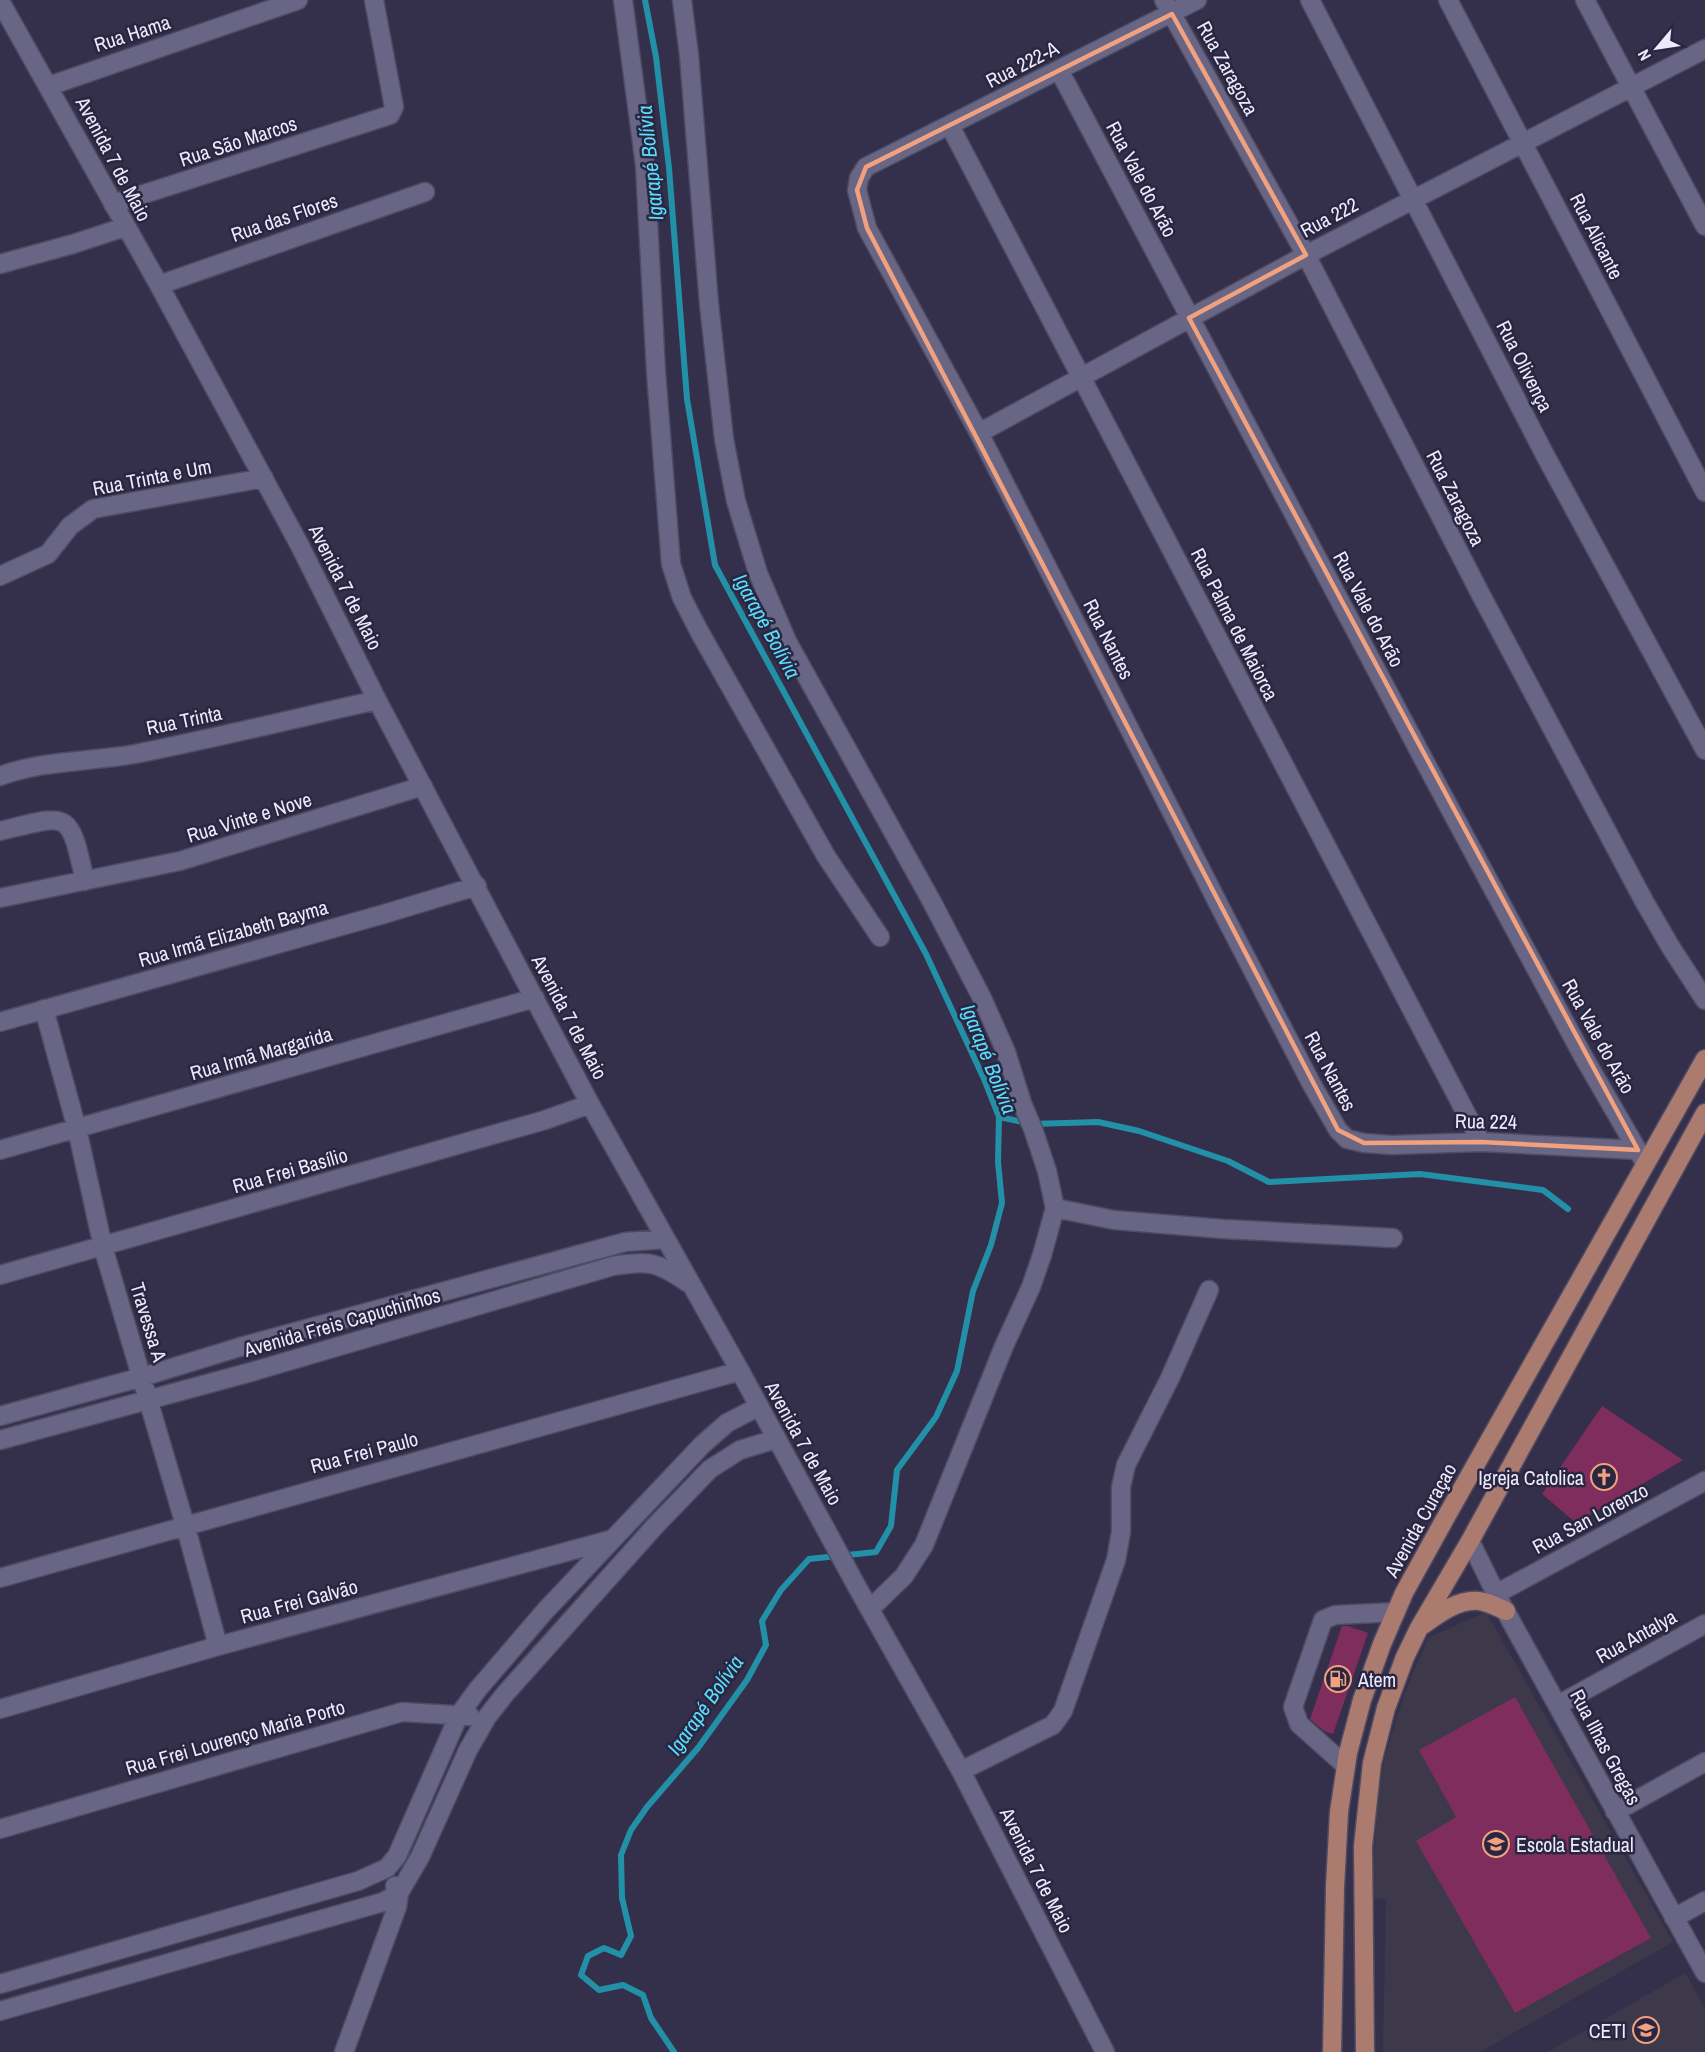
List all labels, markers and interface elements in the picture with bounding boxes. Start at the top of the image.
street label: Rua Hama [91,8,173,58]
street label: Rua Zaragoza [1191,16,1265,120]
north arrow [1627,18,1687,78]
street label: Rua 222-A [981,34,1063,94]
text: N [1632,46,1656,65]
street label: Avenida 7 de Maio [69,91,158,226]
water label: Igarapé Bolívia [630,104,670,222]
street label: Rua São Marcos [176,109,300,173]
street label: Rua Vale do Arão [1100,116,1184,242]
street label: Rua das Flores [227,186,341,248]
street label: Rua Alicante [1564,188,1630,284]
street label: Rua 222 [1295,191,1363,243]
street label: Rua Olivença [1490,316,1560,416]
street label: Rua Zaragoza [1420,446,1492,550]
street label: Rua Trinta e Um [90,452,214,502]
street label: Avenida 7 de Maio [302,519,389,654]
street label: Rua Palma de Maiorca [1185,543,1285,705]
street label: Rua Vale do Arão [1327,546,1411,672]
water label: Igarapé Bolívia [726,568,808,684]
street label: Rua Nantes [1077,594,1141,684]
street label: Rua Trinta [144,699,224,741]
street label: Rua Vinte e Nove [183,785,315,849]
street label: Rua Irmã Elizabeth Bayma [135,893,331,973]
street label: Avenida 7 de Maio [525,949,614,1084]
street label: Rua Vale do Arão [1556,974,1642,1098]
water label: Igarapé Bolívia [954,1000,1024,1118]
street label: Rua Irmã Margarida [187,1020,335,1086]
street label: Rua Nantes [1299,1026,1363,1116]
street label: Rua 224 [1455,1107,1517,1135]
street label: Rua Frei Basílio [229,1141,351,1199]
street label: Travessa A [124,1279,174,1365]
street label: Avenida Freis Capuchinhos [240,1281,443,1363]
street label: Avenida 7 de Maio [758,1375,849,1510]
street label: Rua Frei Paulo [307,1425,421,1479]
street label: Avenida Curaçao [1377,1458,1462,1583]
church icon: Igreja Catolica [1589,1462,1619,1492]
place label: Igreja Catolica [1478,1464,1584,1491]
street label: Rua San Lorenzo [1527,1476,1653,1560]
street label: Rua Frei Galvão [237,1572,361,1630]
street label: Rua Antalya [1591,1603,1681,1669]
water label: Igarapé Bolívia [660,1649,750,1761]
fuel station icon: Atem [1323,1664,1353,1694]
place label: Atem [1357,1666,1396,1693]
street label: Rua Ilhas Gregas [1564,1684,1648,1810]
street label: Rua Frei Lourenço Maria Porto [122,1693,348,1781]
street label: Avenida 7 de Maio [993,1802,1080,1937]
school or university icon: Escola Estadual [1481,1829,1511,1859]
place label: Escola Estadual [1516,1831,1634,1858]
school or university icon: CETI [1631,2015,1661,2045]
place label: CETI [1589,2017,1626,2044]

